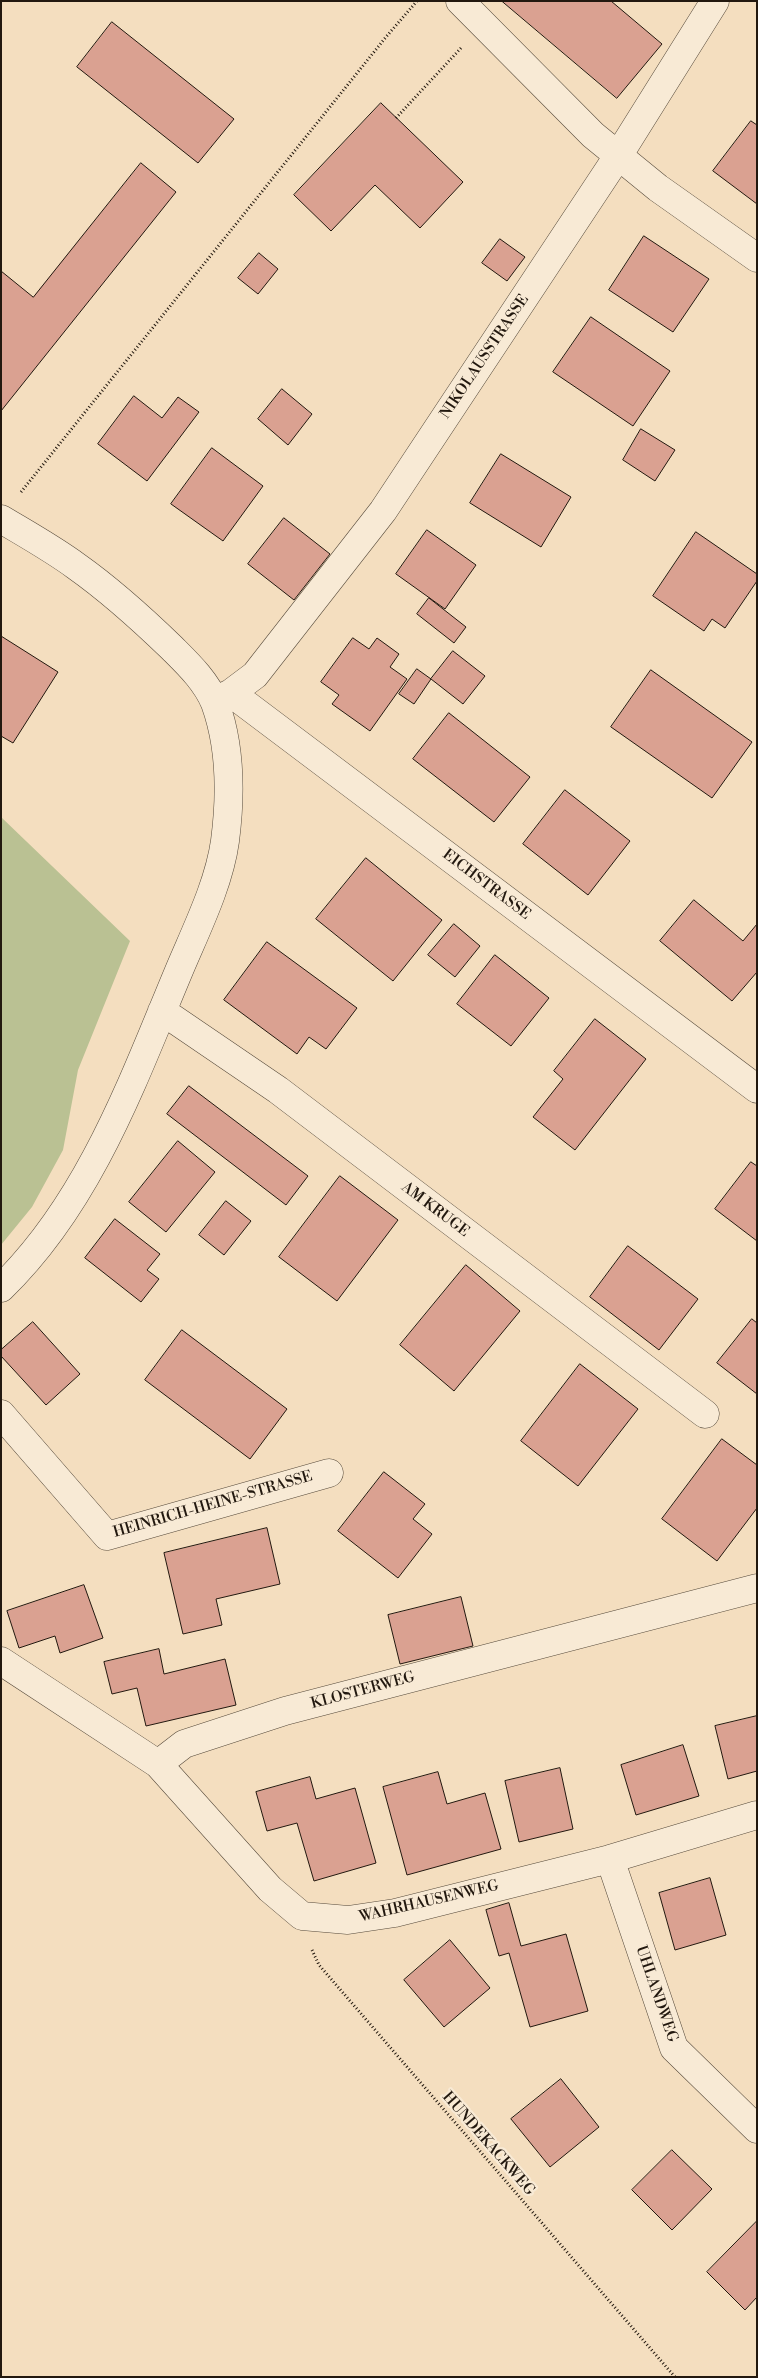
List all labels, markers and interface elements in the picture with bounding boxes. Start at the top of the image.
street label: NIKOLAUSSTRASSE [437,292,533,422]
street label: EICHSTRASSE [438,846,534,924]
street label: AM KRUGE [398,1179,472,1241]
street label: HEINRICH-HEINE-STRASSE [111,1468,315,1542]
street label: KLOSTERWEG [309,1668,417,1714]
street label: WAHRHAUSENWEG [358,1877,500,1927]
street label: UHLANDWEG [631,1943,681,2045]
street label: HUNDEKACKWEG [438,2088,538,2200]

